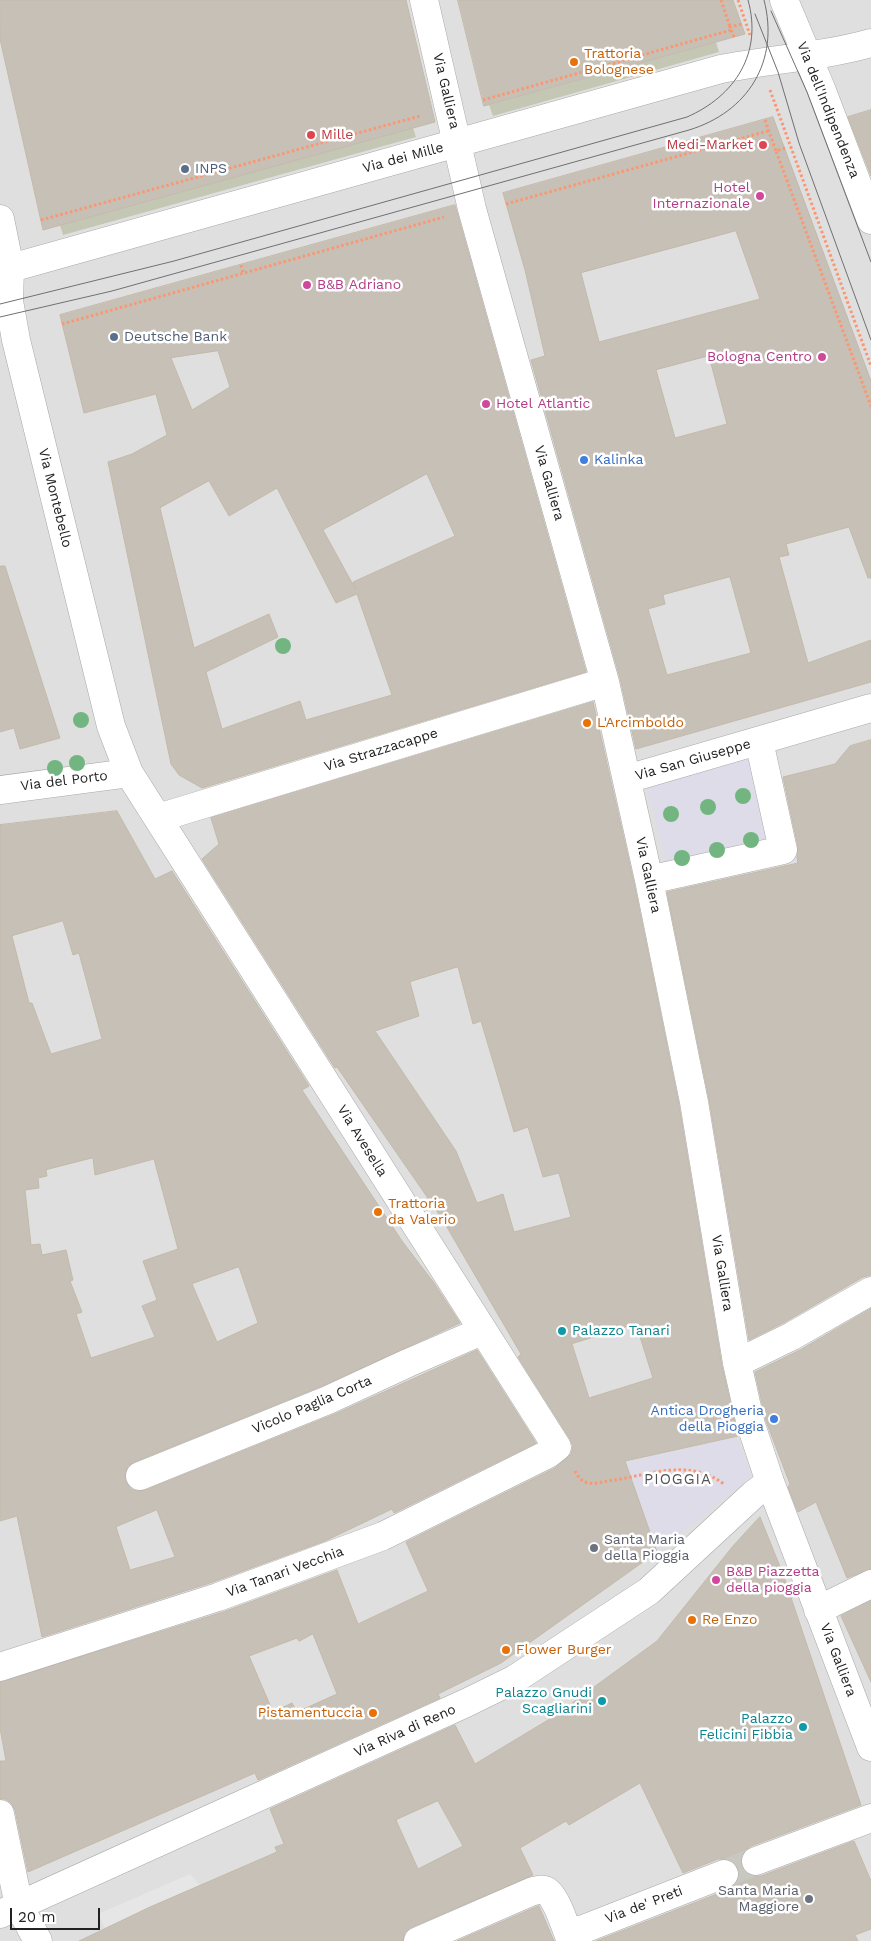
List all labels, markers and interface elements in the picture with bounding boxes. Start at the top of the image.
street label: Via dell'Indipendenza [793,39,863,181]
place label: Trattoria Bolognese [584,46,654,78]
street label: Via Galliera [429,51,463,131]
marker: Trattoria Bolognese [568,56,580,68]
place label: Mille [321,127,353,143]
marker: Mille [305,129,317,141]
place label: Medi-Market [667,137,753,153]
street label: Via dei Mille [361,139,445,177]
marker: Medi-Market [757,139,769,151]
place label: INPS [195,161,227,177]
marker: INPS [179,163,191,175]
place label: Hotel Internazionale [653,180,750,212]
marker: Hotel Internazionale [754,190,766,202]
place label: B&B Adriano [317,277,401,293]
marker: B&B Adriano [301,279,313,291]
place label: Deutsche Bank [124,329,227,345]
marker: Deutsche Bank [108,331,120,343]
place label: Bologna Centro [707,349,812,365]
marker: Bologna Centro [816,351,828,363]
place label: Hotel Atlantic [496,396,590,412]
marker: Hotel Atlantic [480,398,492,410]
street label: Via Galliera [530,444,568,522]
street label: Via Montebello [35,446,75,550]
place label: Kalinka [594,452,643,468]
marker: Kalinka [578,454,590,466]
place label: L'Arcimboldo [597,715,684,731]
marker: L'Arcimboldo [581,717,593,729]
street label: Via Strazzacappe [322,725,440,775]
street label: Via San Giuseppe [633,735,753,785]
street label: Via del Porto [19,767,109,795]
street label: Via Galliera [632,835,664,915]
street label: Via Avesella [333,1102,391,1180]
place label: Trattoria da Valerio [388,1196,456,1228]
marker: Trattoria da Valerio [372,1206,384,1218]
street label: Via Galliera [708,1233,736,1313]
place label: Palazzo Tanari [572,1323,670,1339]
marker: Palazzo Tanari [556,1325,568,1337]
street label: Vicolo Paglia Corta [250,1372,374,1438]
place label: Antica Drogheria della Pioggia [651,1403,764,1435]
marker: Antica Drogheria della Pioggia [768,1413,780,1425]
district label: PIOGGIA [643,1471,713,1489]
place label: Santa Maria della Pioggia [604,1532,689,1564]
marker: Santa Maria della Pioggia [588,1542,600,1554]
street label: Via Tanari Vecchia [224,1543,346,1601]
place label: B&B Piazzetta della pioggia [726,1564,819,1596]
marker: B&B Piazzetta della pioggia [710,1574,722,1586]
place label: Re Enzo [702,1612,757,1628]
marker: Re Enzo [686,1614,698,1626]
street label: Via Galliera [816,1621,860,1699]
place label: Flower Burger [516,1642,611,1658]
marker: Flower Burger [500,1644,512,1656]
place label: Palazzo Gnudi Scagliarini [495,1685,592,1718]
marker: Palazzo Gnudi Scagliarini [596,1695,608,1707]
street label: Via Riva di Reno [351,1701,459,1761]
place label: Pistamentuccia [258,1705,363,1721]
marker: Pistamentuccia [367,1707,379,1719]
place label: Palazzo Felicini Fibbia [699,1711,793,1744]
marker: Palazzo Felicini Fibbia [797,1721,809,1733]
street label: Via de' Preti [603,1883,685,1927]
place label: Santa Maria Maggiore [718,1883,799,1915]
marker: Santa Maria Maggiore [803,1893,815,1905]
scale bar [12,1898,102,1930]
text: 20 m [18,1908,56,1926]

